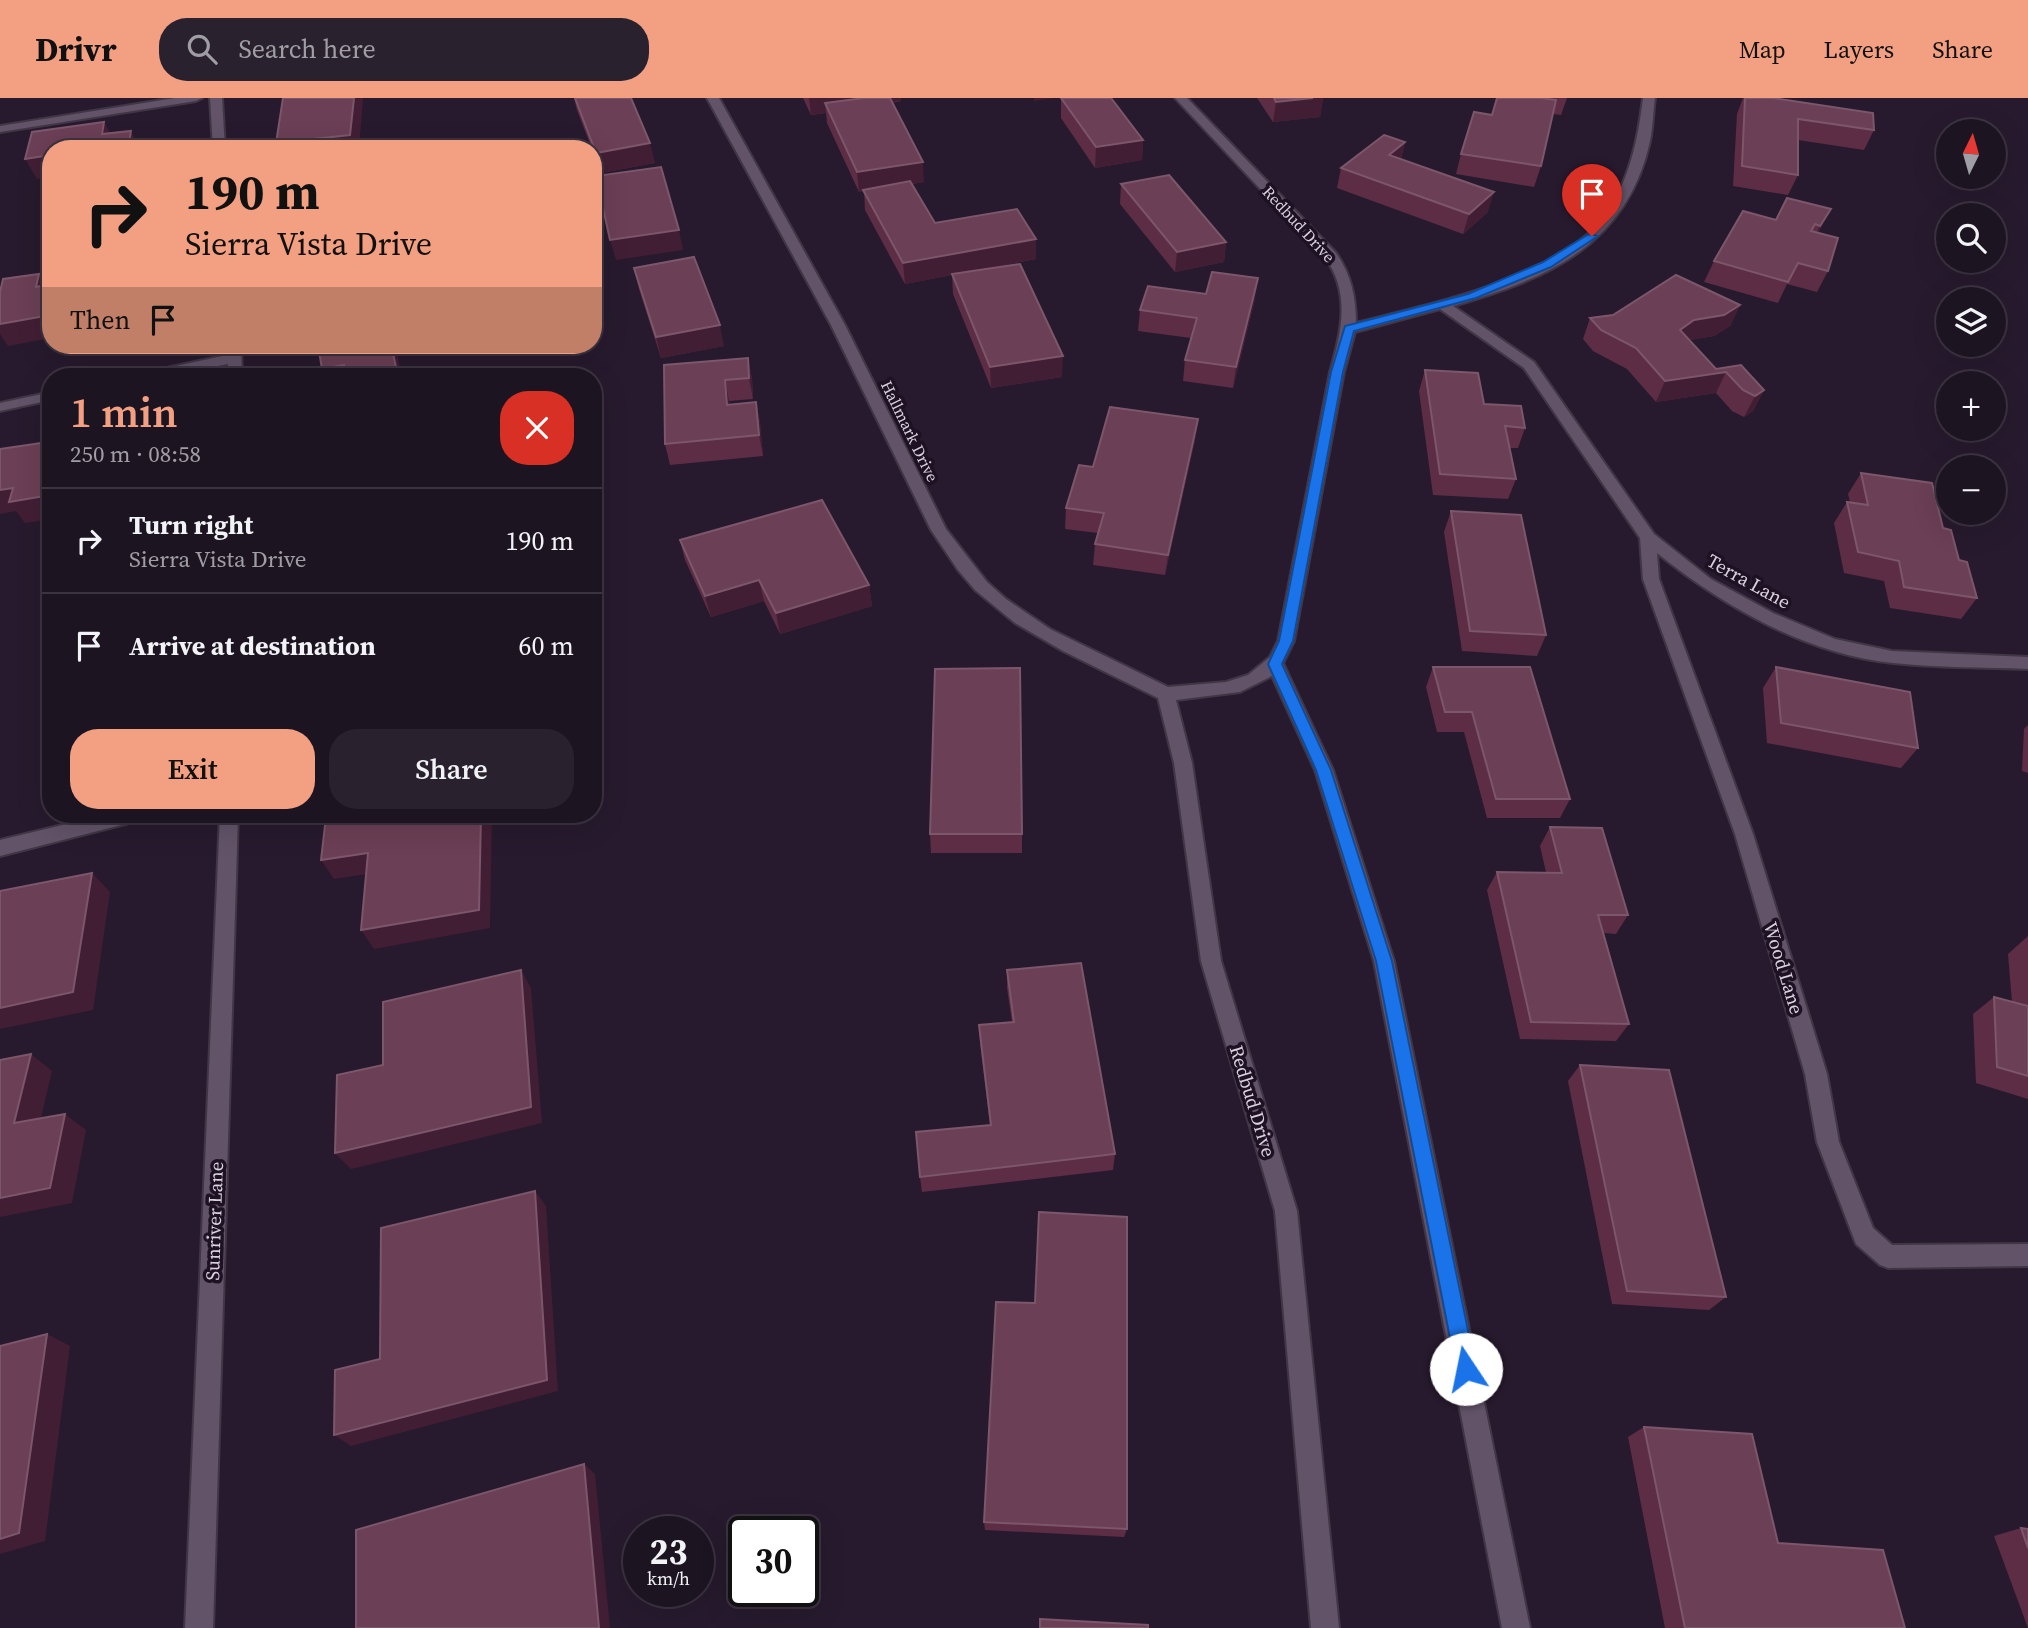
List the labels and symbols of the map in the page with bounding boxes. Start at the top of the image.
north arrow [1936,119,2006,189]
pin [1562,164,1622,236]
street label: Redbud Drive [1258,181,1340,267]
street label: Hallmark Drive [876,377,944,485]
street label: Terra Lane [1703,547,1795,615]
street label: Wood Lane [1758,919,1810,1017]
street label: Redbud Drive [1224,1042,1282,1160]
street label: Sunriver Lane [199,1161,229,1281]
position arrow [1429,1332,1503,1406]
speed limit sign: 30 [728,1516,819,1607]

